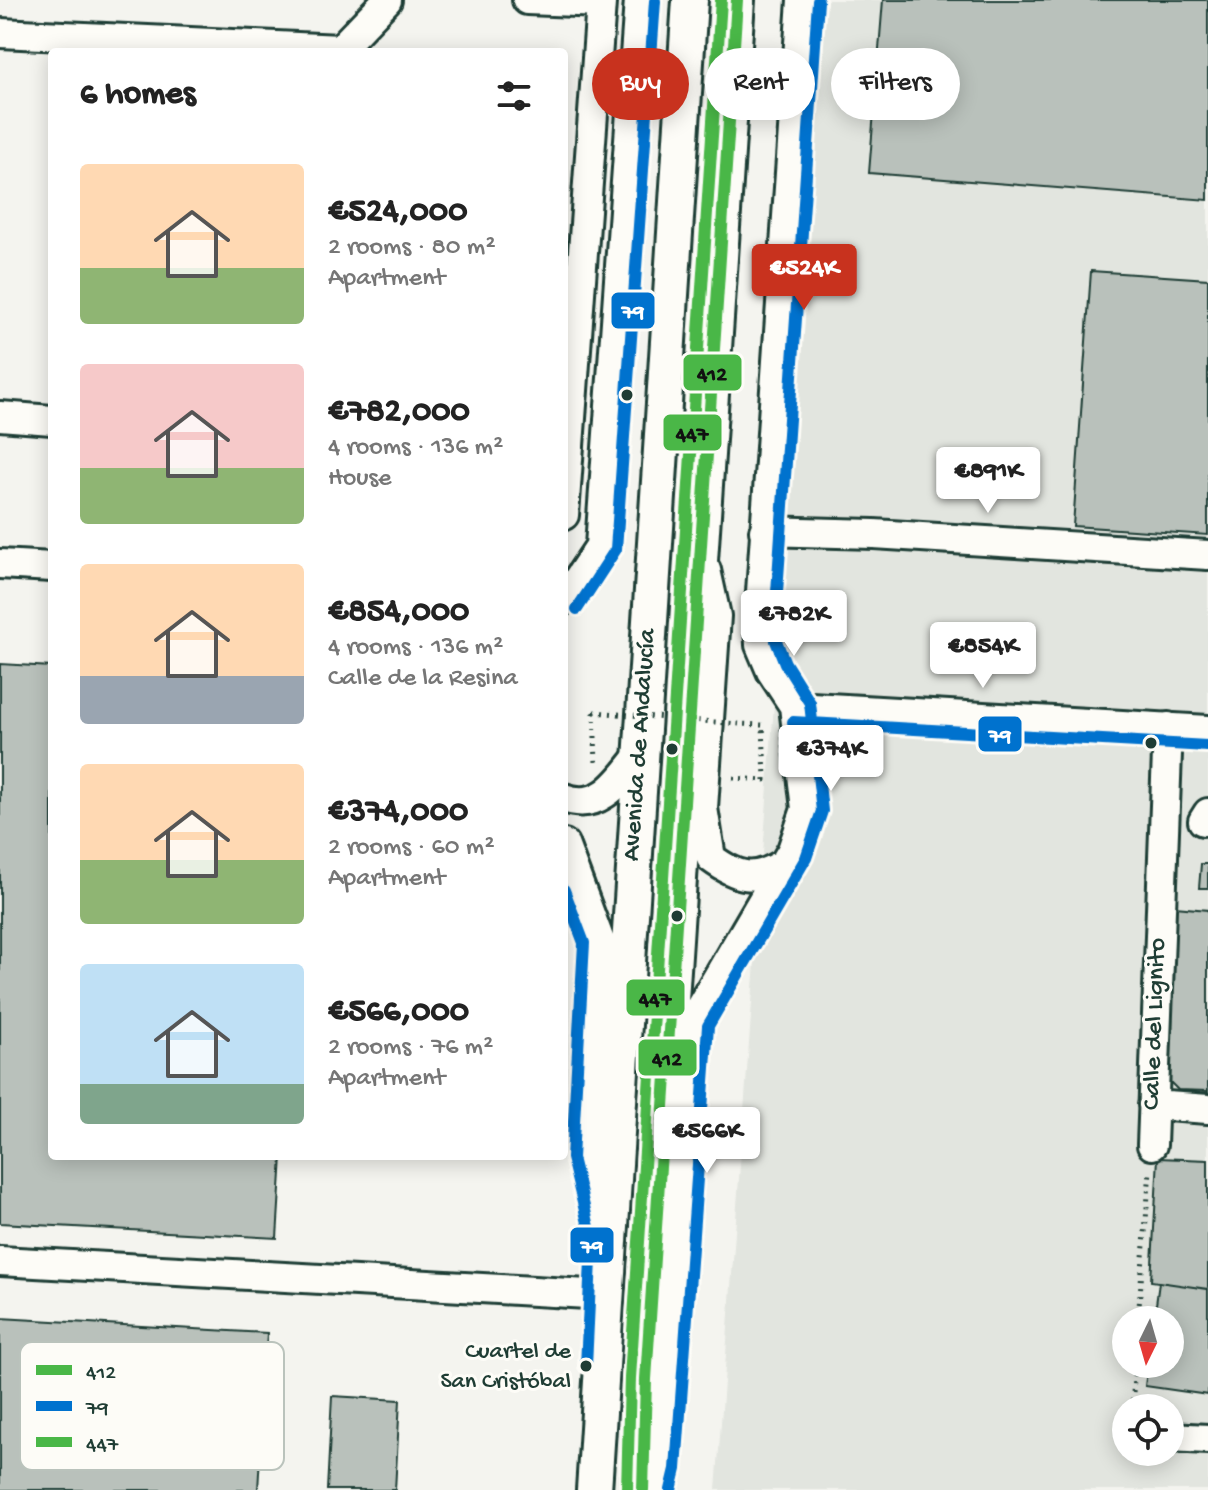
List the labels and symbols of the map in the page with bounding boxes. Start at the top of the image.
pin: €524K [748,244,860,312]
line badge: 79 [610,291,656,330]
text: 79 [621,301,644,327]
line badge: 412 [682,353,743,392]
text: 412 [696,363,727,389]
unlabelled marker [619,387,635,403]
line badge: 447 [662,413,723,452]
text: 447 [675,423,710,449]
pin: €891K [932,447,1044,515]
pin: €782K [738,590,850,658]
pin: €854K [927,622,1039,690]
street label: Avenida de Andalucía [617,626,665,862]
line badge: 79 [977,715,1023,753]
pin: €374K [775,725,887,793]
text: 79 [988,725,1011,751]
unlabelled marker [1143,735,1159,751]
unlabelled marker [664,741,680,757]
unlabelled marker [669,908,685,924]
street label: Calle del Lignito [1138,937,1174,1111]
line badge: 447 [625,978,686,1017]
text: 447 [638,988,673,1014]
line badge: 412 [637,1038,698,1077]
text: 412 [651,1048,682,1074]
pin: €566K [651,1107,763,1175]
line badge: 79 [569,1226,615,1264]
text: 79 [580,1236,603,1262]
north arrow [1112,1306,1184,1378]
place label: Cuartel de San Cristóbal [440,1338,572,1397]
legend [20,1342,284,1470]
marker: Cuartel de San Cristóbal [578,1358,594,1374]
text: 412 [86,1361,116,1387]
text: 79 [85,1397,108,1423]
text: 447 [86,1433,119,1459]

